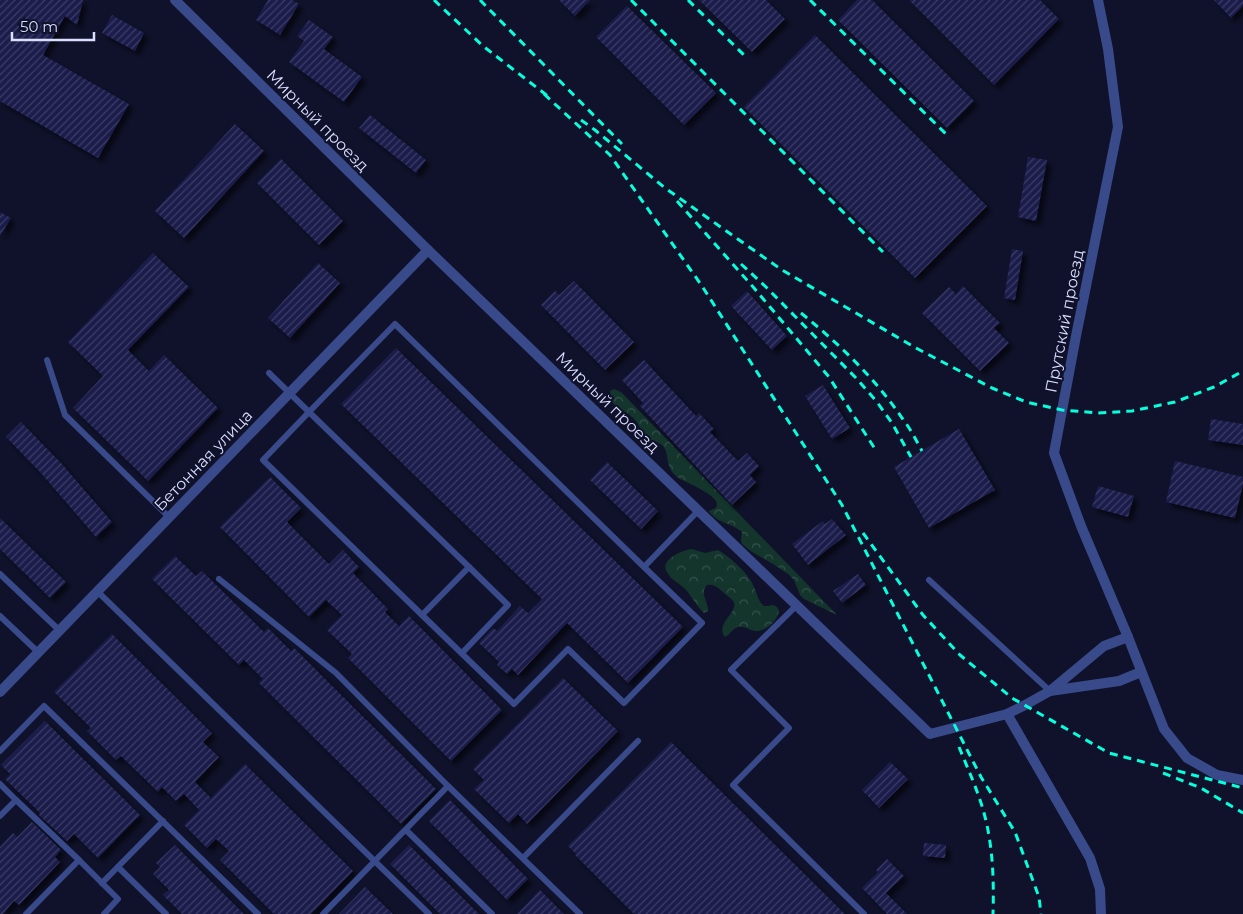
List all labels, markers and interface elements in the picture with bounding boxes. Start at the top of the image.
scale bar [12,10,95,42]
text: 50 m [20,17,58,36]
street label: Мирный проезд [263,65,373,175]
street label: Прутский проезд [1041,248,1088,394]
street label: Мирный проезд [552,348,663,457]
street label: Бетонная улица [150,406,256,515]

